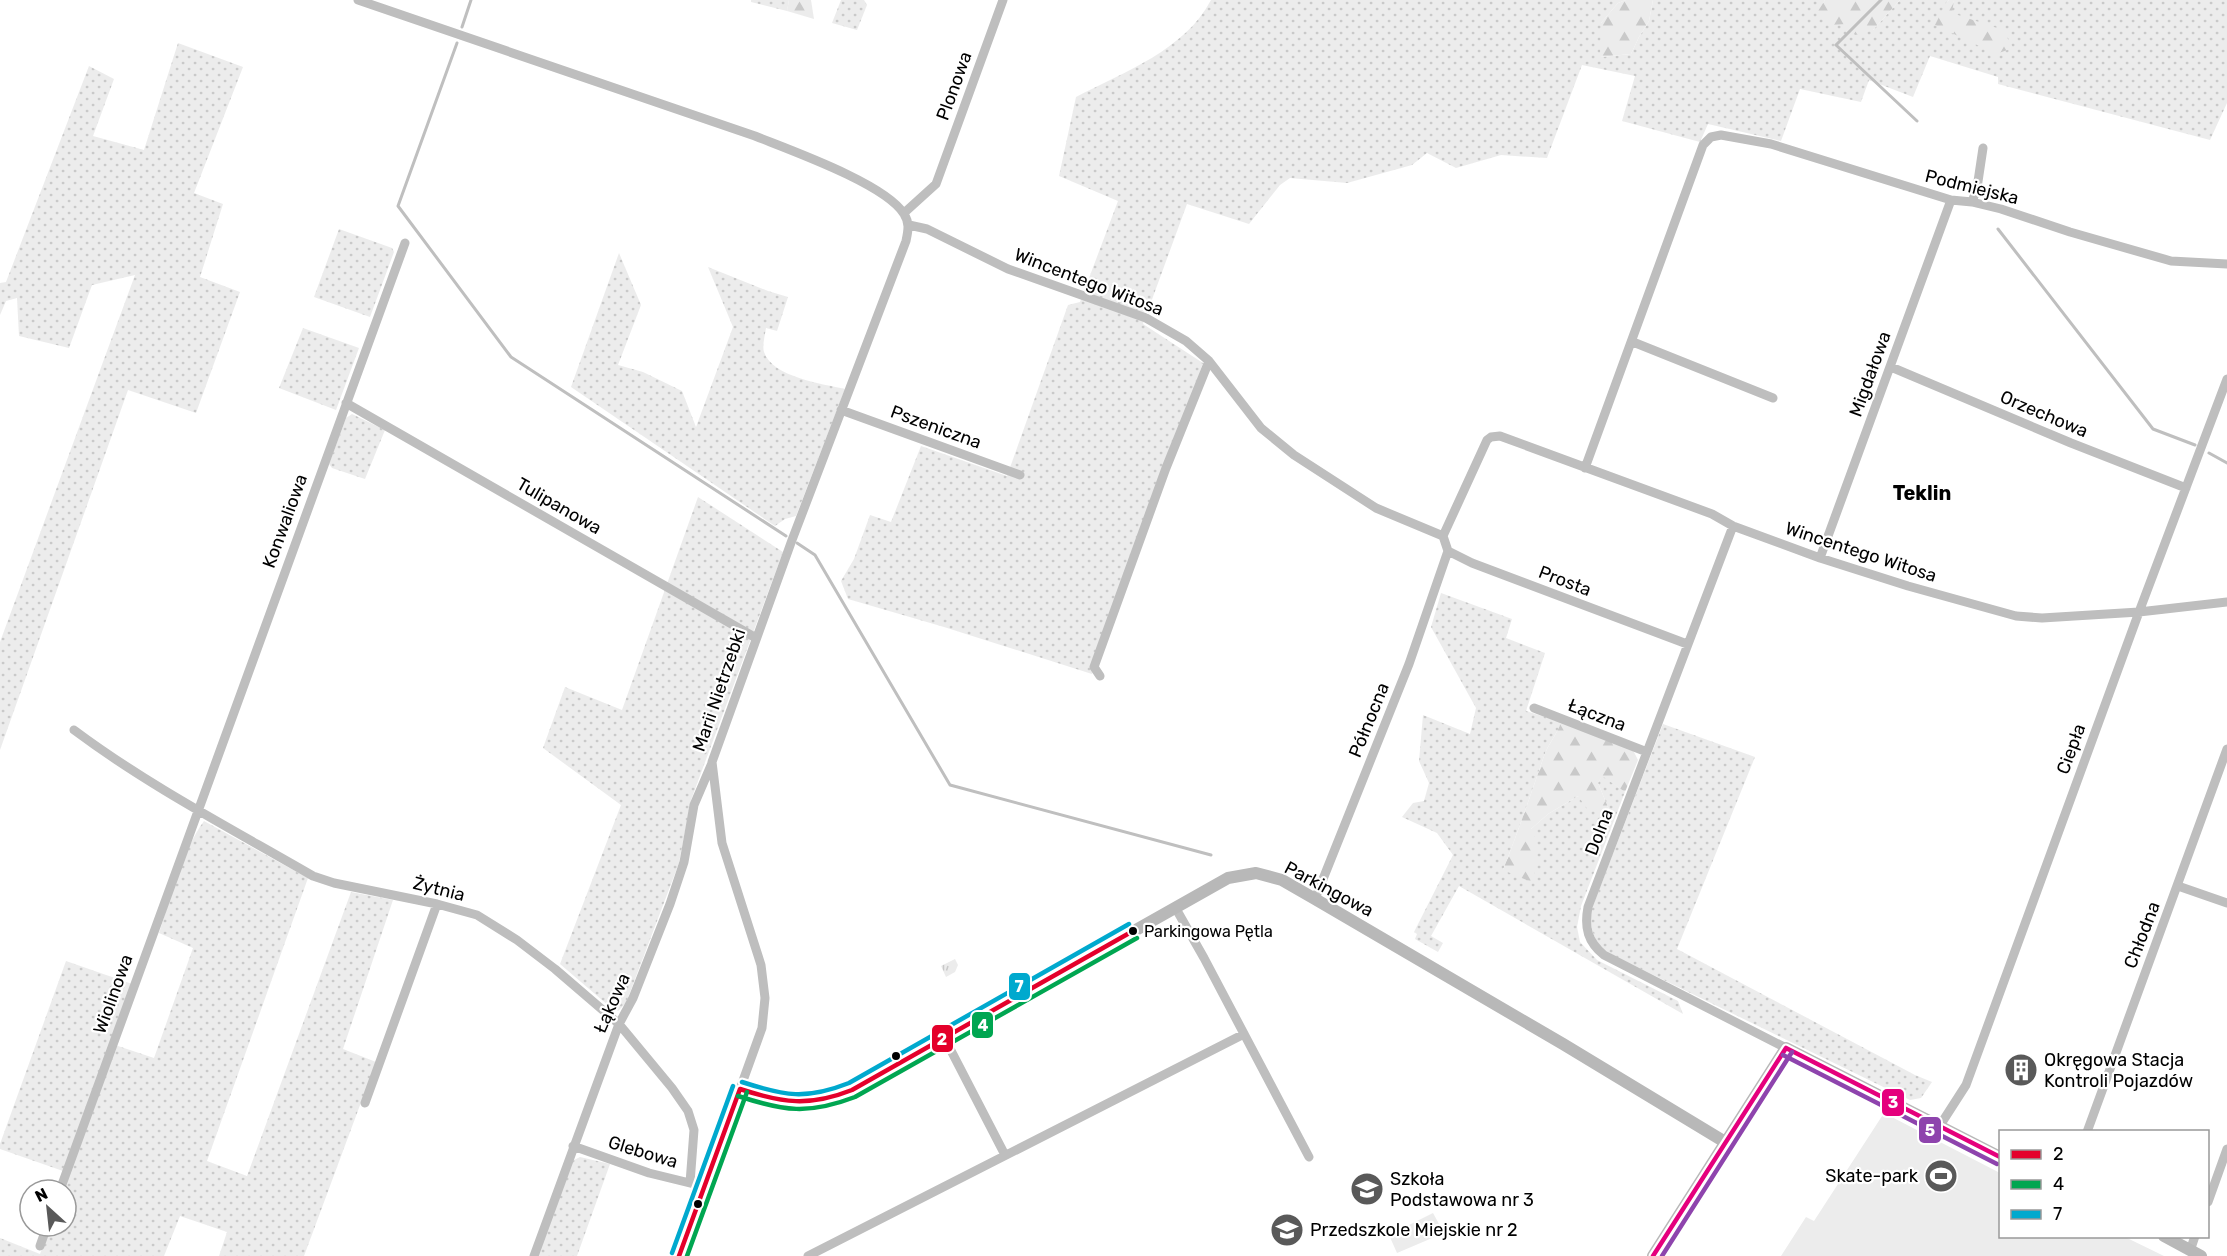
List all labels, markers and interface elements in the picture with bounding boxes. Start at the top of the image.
street label: Plonowa [931,49,977,123]
street label: Podmiejska [1923,165,2021,209]
street label: Wincentego Witosa [1011,243,1167,321]
street label: Migdałowa [1844,328,1896,420]
street label: Orzechowa [1997,386,2091,442]
street label: Pszeniczna [888,400,984,454]
street label: Konwaliowa [258,471,312,571]
street label: Tulipanowa [513,473,605,539]
district label: Teklin [1893,481,1951,505]
street label: Wincentego Witosa [1782,517,1940,587]
street label: Prosta [1536,561,1594,601]
street label: Marii Nietrzebki [688,626,750,754]
street label: Północna [1344,679,1394,761]
street label: Łączna [1565,694,1629,736]
street label: Ciepła [2052,721,2090,777]
street label: Dolna [1580,806,1618,858]
street label: Parkingowa [1281,856,1377,922]
street label: Żytnia [411,872,467,906]
street label: Chłodna [2119,898,2165,972]
place label: Parkingowa Pętla [1144,922,1273,942]
marker: Parkingowa Pętla [1127,925,1139,937]
street label: Wiolinowa [88,951,138,1037]
street label: Łąkowa [589,970,635,1036]
line badge: 7 [1008,972,1031,1001]
text: 7 [1014,977,1024,996]
line badge: 4 [971,1011,994,1039]
text: 4 [978,1016,989,1035]
line badge: 2 [931,1024,954,1053]
text: 2 [937,1030,947,1049]
place label: Okręgowa Stacja Kontroli Pojazdów [2044,1049,2193,1092]
unlabelled marker [890,1050,902,1062]
building icon: Okręgowa Stacja Kontroli Pojazdów [2003,1052,2039,1088]
line badge: 3 [1881,1088,1905,1117]
text: 3 [1888,1093,1898,1112]
line badge: 5 [1918,1116,1942,1144]
text: 5 [1925,1121,1935,1140]
legend [1999,1130,2209,1238]
street label: Glebowa [606,1131,680,1173]
text: 2 [2053,1143,2064,1165]
sports icon: Skate-park [1923,1158,1959,1194]
place label: Skate-park [1825,1165,1919,1187]
place label: Szkoła Podstawowa nr 3 [1390,1168,1534,1211]
school or university icon: Szkoła Podstawowa nr 3 [1349,1171,1385,1207]
text: 4 [2053,1173,2064,1195]
north arrow [18,1178,78,1238]
text: N [32,1184,51,1206]
unlabelled marker [692,1198,704,1210]
text: 7 [2053,1203,2062,1225]
school or university icon: Przedszkole Miejskie nr 2 [1269,1212,1305,1248]
place label: Przedszkole Miejskie nr 2 [1310,1219,1518,1241]

